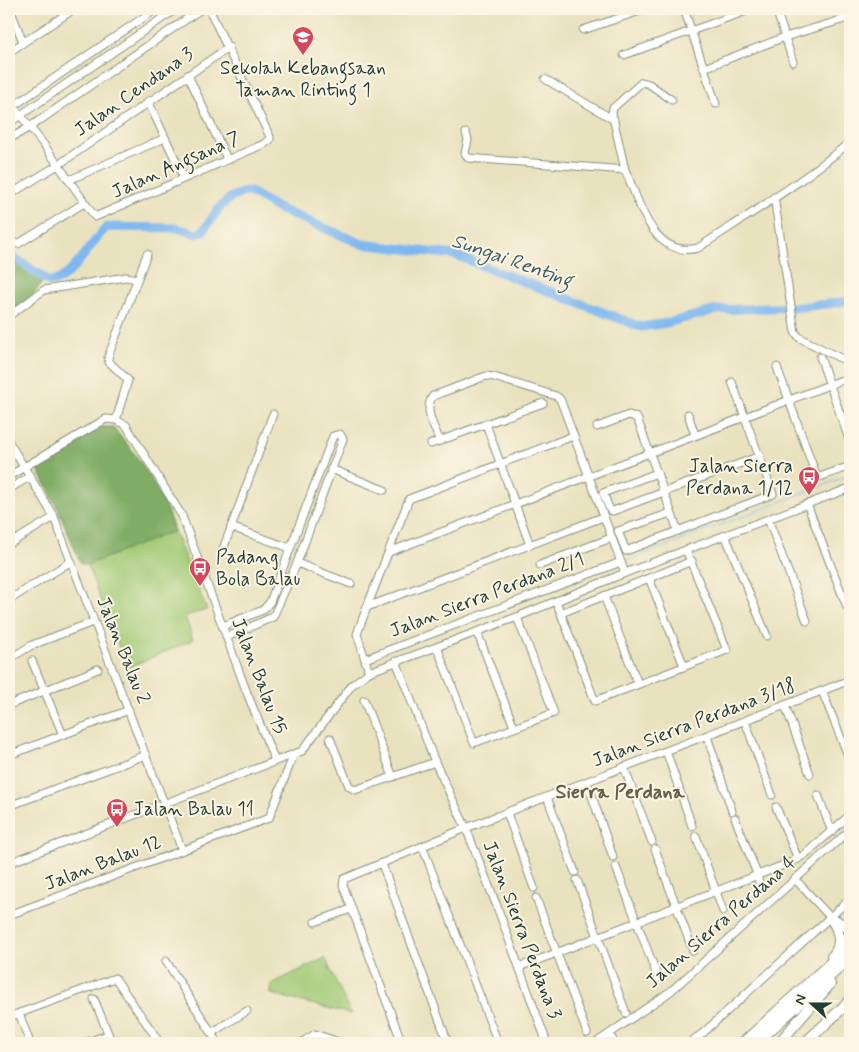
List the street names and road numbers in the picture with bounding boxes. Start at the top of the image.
street label: Jalan Cendana 3 [69,41,199,142]
street label: Jalan Angsana 7 [108,125,245,207]
street label: Jalan Sierra Perdana 2/1 [386,546,588,644]
street label: Jalan Balau 2 [90,593,156,707]
street label: Jalan Balau 15 [225,614,293,738]
street label: Jalan Sierra Perdana 3/18 [589,673,799,773]
street label: Jalan Balau 12 [41,829,165,897]
street label: Jalan Sierra Perdana 3 [477,837,568,1023]
street label: Jalan Sierra Perdana 4 [641,850,801,994]

